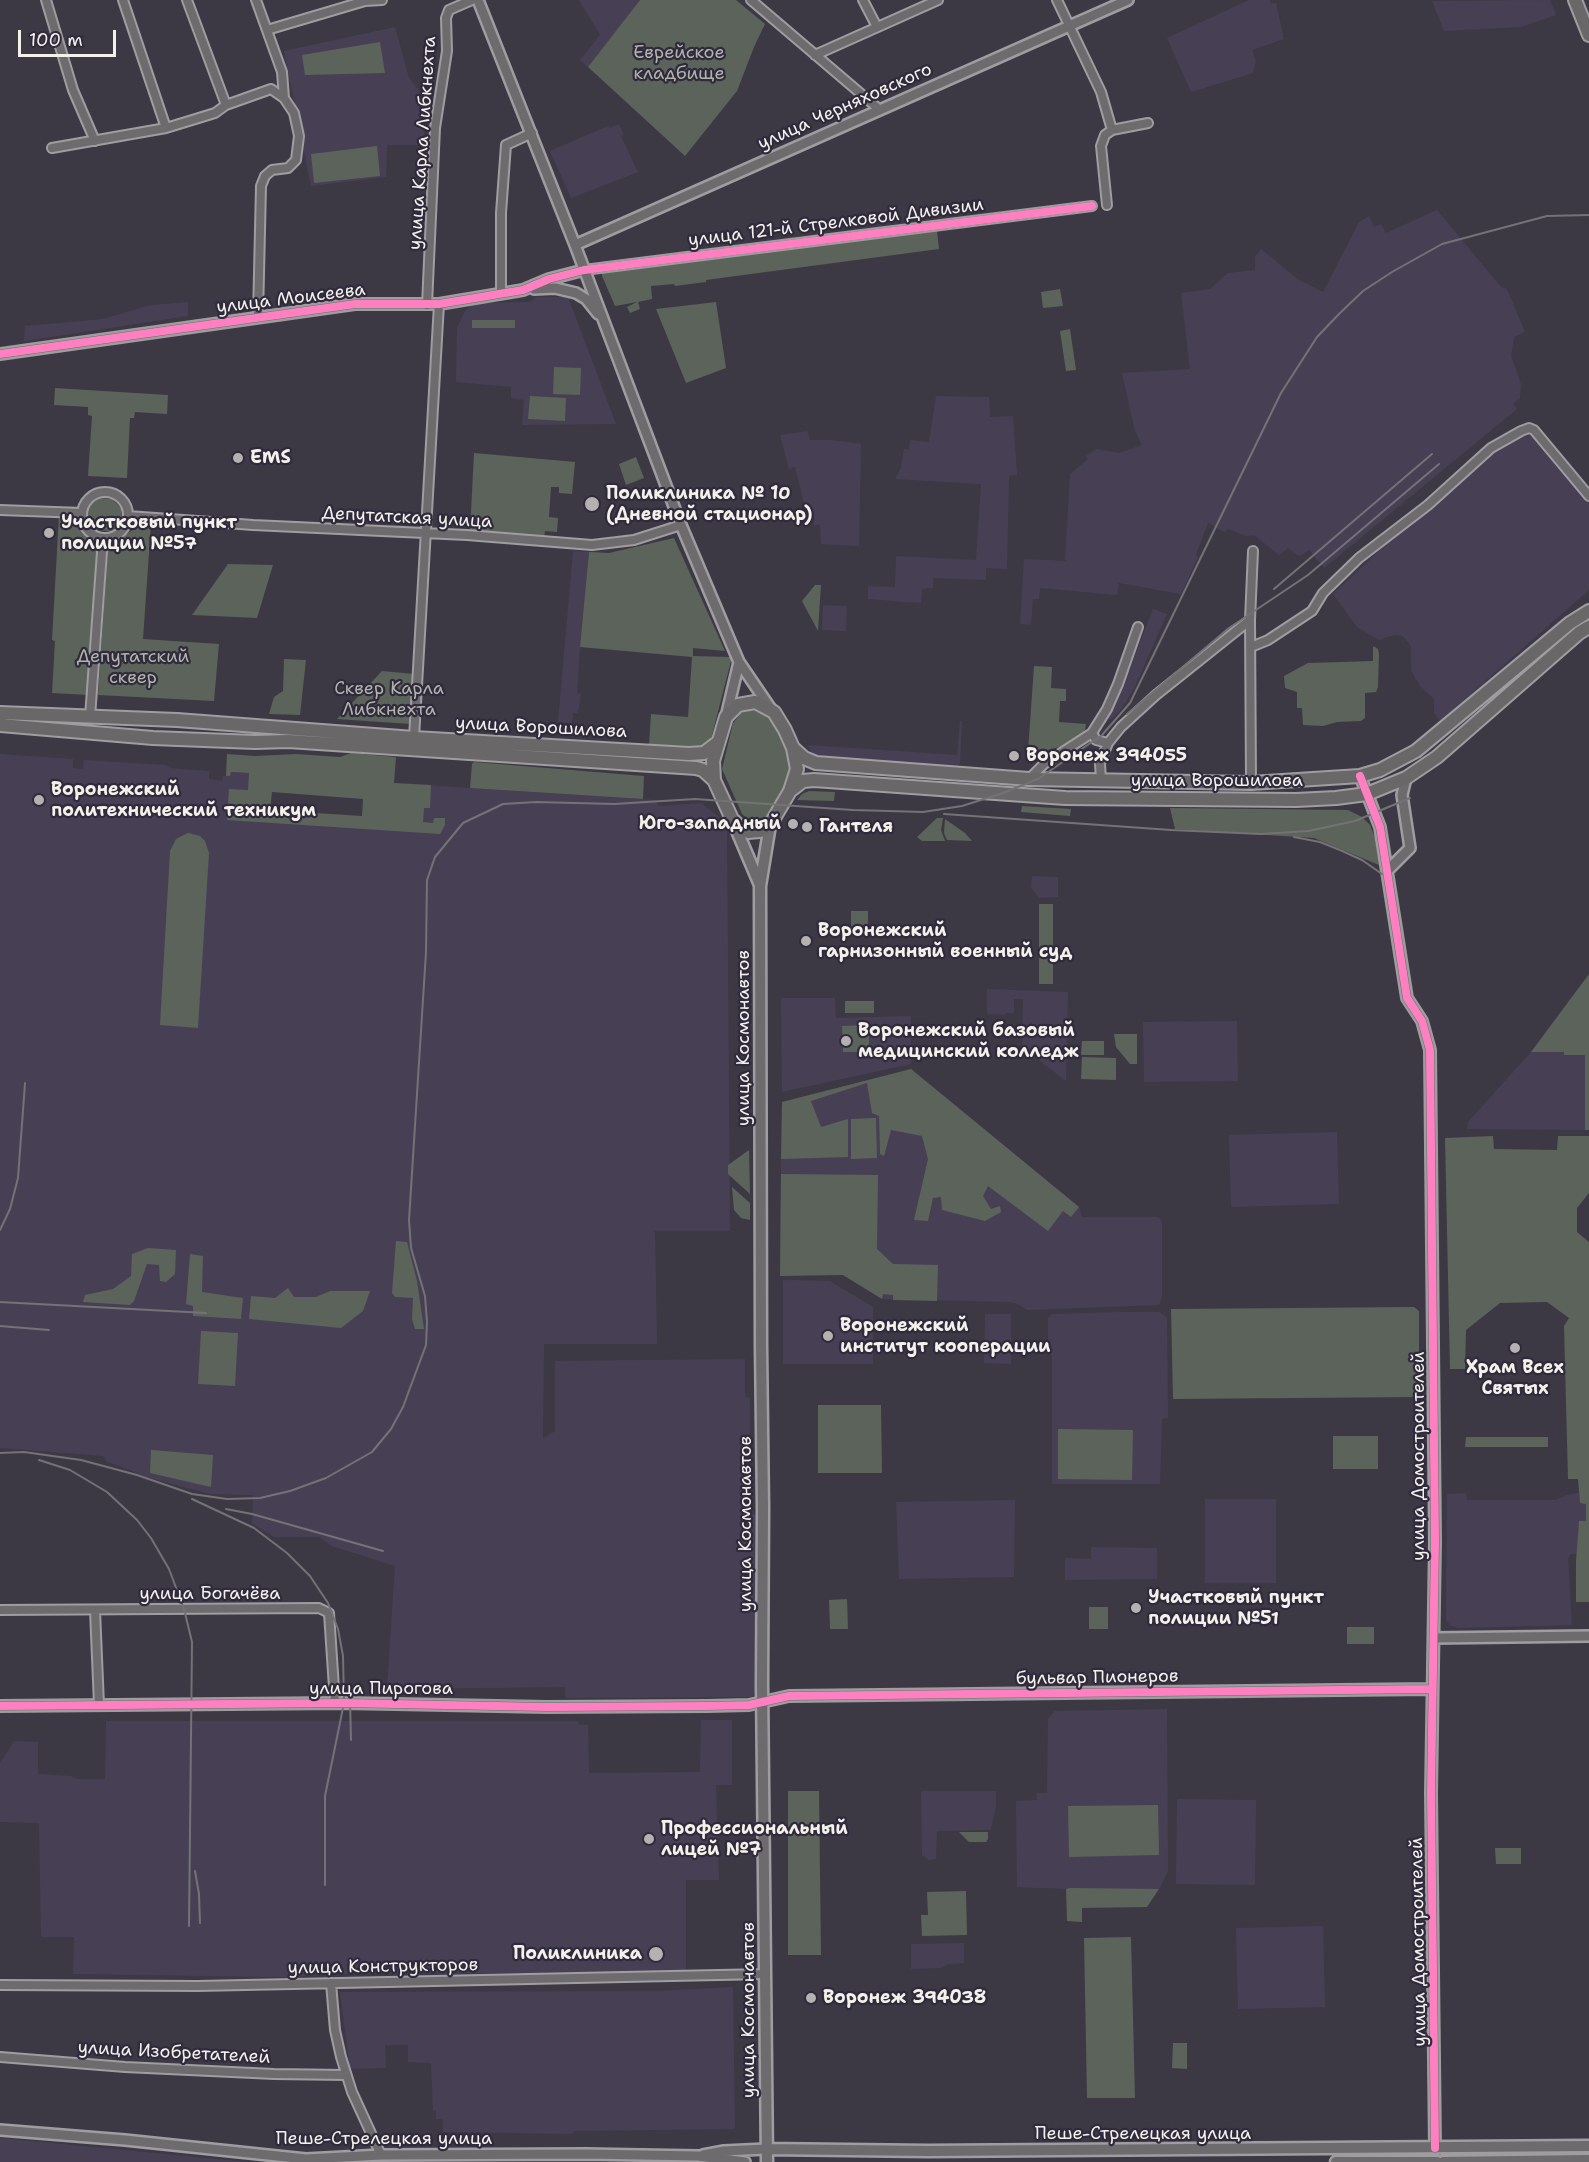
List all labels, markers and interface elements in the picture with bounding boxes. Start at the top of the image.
scale bar [21,18,118,56]
text: 100 m [29,28,83,52]
street label: улица Карла Либкнехта [405,35,441,251]
park label: Еврейское кладбище [633,42,725,84]
street label: улица Черняховского [755,59,935,155]
street label: улица 121-й Стрелковой Дивизии [687,194,985,252]
street label: улица Моисеева [215,279,367,319]
place label: EMS [250,447,291,469]
marker: EMS [231,451,245,465]
place label: Поликлиника № 10 (Дневной стационар) [606,483,812,526]
marker: Поликлиника № 10 (Дневной стационар) [583,495,601,513]
street label: Депутатская улица [321,503,493,533]
place label: Участковый пункт полиции №57 [61,512,237,554]
marker: Участковый пункт полиции №57 [42,526,56,540]
park label: Депутатский сквер [77,646,189,688]
park label: Сквер Карла Либкнехта [334,678,444,720]
street label: улица Ворошилова [455,713,627,743]
place label: Воронеж 394055 [1026,745,1187,767]
marker: Воронеж 394055 [1007,749,1021,763]
street label: улица Ворошилова [1131,770,1303,792]
place label: Воронежский политехнический техникум [51,779,316,822]
marker: Воронежский политехнический техникум [32,793,46,807]
place label: Юго-западный [639,813,781,835]
place label: Гантеля [819,816,893,838]
marker: Юго-западный [786,817,800,831]
marker: Гантеля [800,820,814,834]
place label: Воронежский гарнизонный военный суд [818,920,1072,962]
marker: Воронежский гарнизонный военный суд [799,934,813,948]
street label: улица Космонавтов [733,950,755,1126]
place label: Воронежский базовый медицинский колледж [858,1020,1079,1062]
marker: Воронежский базовый медицинский колледж [839,1034,853,1048]
place label: Воронежский институт кооперации [840,1315,1051,1358]
marker: Воронежский институт кооперации [821,1329,835,1343]
marker: Храм Всех Святых [1508,1341,1522,1355]
street label: улица Домостроителей [1408,1351,1430,1561]
place label: Храм Всех Святых [1466,1357,1564,1400]
street label: улица Космонавтов [735,1436,757,1612]
street label: улица Богачёва [140,1583,280,1605]
place label: Участковый пункт полиции №51 [1148,1587,1324,1630]
marker: Участковый пункт полиции №51 [1129,1601,1143,1615]
street label: бульвар Пионеров [1015,1666,1179,1690]
street label: улица Пирогова [309,1678,453,1700]
place label: Профессиональный лицей №7 [661,1818,848,1860]
marker: Профессиональный лицей №7 [642,1832,656,1846]
street label: улица Домостроителей [1406,1837,1432,2047]
street label: улица Космонавтов [738,1922,760,2098]
place label: Поликлиника [513,1943,642,1965]
marker: Поликлиника [647,1945,665,1963]
street label: улица Конструкторов [288,1955,478,1979]
place label: Воронеж 394038 [823,1987,986,2009]
marker: Воронеж 394038 [804,1991,818,2005]
street label: улица Изобретателей [77,2037,271,2069]
street label: Пеше-Стрелецкая улица [1035,2123,1251,2145]
street label: Пеше-Стрелецкая улица [276,2128,492,2150]

